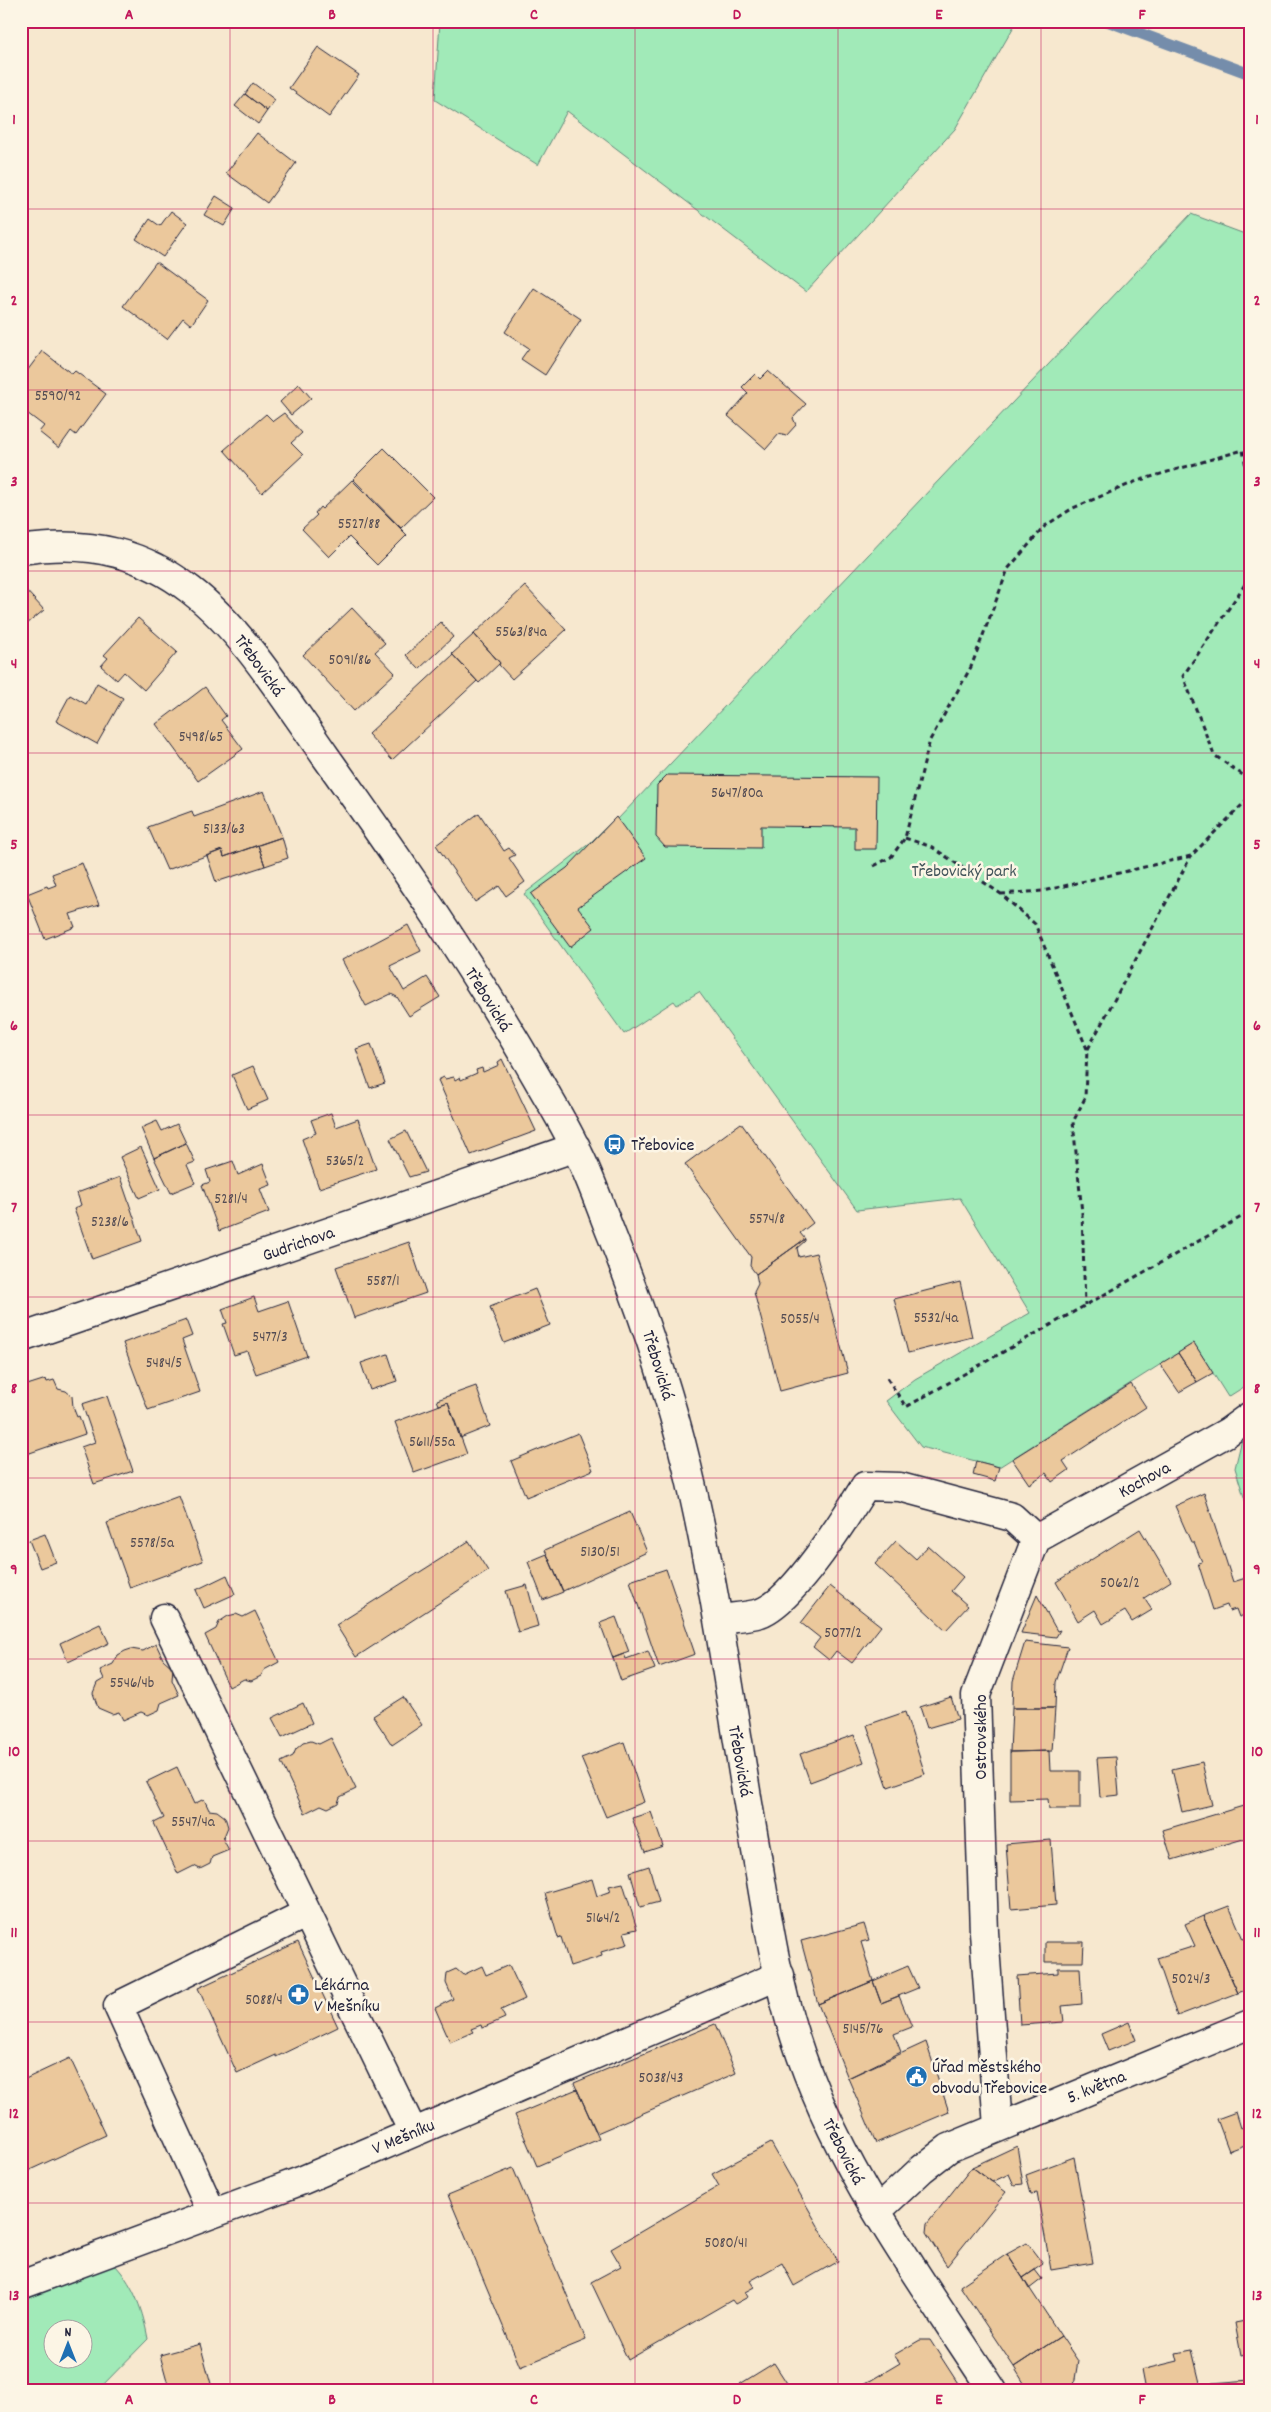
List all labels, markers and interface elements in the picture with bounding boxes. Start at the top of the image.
text: A [125,4,134,27]
text: B [328,4,336,27]
text: C [530,4,538,27]
text: D [733,4,742,27]
text: E [935,4,943,27]
text: F [1138,4,1146,27]
text: 1 [12,109,16,132]
text: 1 [1255,109,1259,132]
text: 2 [11,290,18,313]
text: 2 [1254,290,1261,313]
house number: 5590/92 [35,386,81,408]
text: 3 [10,471,18,494]
text: 3 [1253,471,1261,494]
house number: 5527/88 [338,514,380,536]
house number: 5563/84a [495,622,548,644]
street label: Třebovická [227,630,289,703]
house number: 5091/86 [329,650,371,672]
text: 4 [11,653,17,676]
text: 4 [1254,653,1260,676]
house number: 5498/65 [179,727,223,749]
house number: 5647/80a [711,783,764,805]
house number: 5133/63 [203,819,245,841]
text: 5 [10,834,18,857]
text: 5 [1253,834,1261,857]
park label: Třebovický park [911,860,1017,885]
street label: Třebovická [457,963,517,1037]
text: 6 [10,1015,18,1038]
text: 6 [1253,1015,1261,1038]
bus stop icon: Třebovice [603,1132,627,1156]
place label: Třebovice [631,1134,695,1159]
house number: 5365/2 [326,1151,364,1173]
house number: 5281/4 [214,1189,248,1211]
text: 7 [11,1197,17,1220]
text: 7 [1254,1197,1260,1220]
house number: 5574/8 [749,1209,785,1231]
house number: 5238/6 [91,1212,129,1234]
street label: Gudrichova [259,1221,339,1269]
house number: 5587/1 [366,1271,400,1293]
house number: 5532/4a [914,1308,959,1330]
house number: 5055/4 [780,1309,820,1331]
house number: 5477/3 [252,1327,288,1349]
street label: Třebovická [634,1328,679,1404]
house number: 5484/5 [146,1353,182,1375]
text: 8 [11,1378,18,1401]
text: 8 [1254,1378,1261,1401]
house number: 5611/55a [409,1432,456,1454]
street label: Kochova [1115,1456,1176,1506]
house number: 5578/5a [130,1533,175,1555]
house number: 5130/51 [580,1542,620,1564]
text: 9 [10,1559,18,1582]
text: 9 [1253,1559,1261,1582]
house number: 5062/2 [1100,1573,1140,1595]
house number: 5077/2 [824,1623,862,1645]
house number: 5546/4b [110,1673,154,1695]
street label: Ostrovského [970,1694,995,1780]
street label: Třebovická [720,1724,757,1799]
text: 10 [8,1741,20,1764]
text: 10 [1251,1741,1263,1764]
house number: 5547/4a [171,1812,216,1834]
house number: 5164/2 [586,1908,620,1930]
text: 11 [10,1922,18,1945]
text: 11 [1253,1922,1261,1945]
house number: 5024/3 [1172,1969,1210,1991]
place label: Lékárna V Mešníku [314,1974,380,2020]
pharmacy icon: Lékárna V Mešníku [286,1982,310,2006]
house number: 5088/4 [245,1990,283,2012]
house number: 5145/76 [843,2019,883,2041]
place label: Úřad městského obvodu Třebovice [932,2056,1047,2102]
public building icon: Úřad městského obvodu Třebovice [904,2064,928,2088]
street label: 5. května [1064,2065,1131,2111]
house number: 5038/43 [639,2068,683,2090]
text: 12 [9,2103,19,2126]
text: 12 [1252,2103,1262,2126]
street label: V Mešníku [369,2114,439,2163]
street label: Třebovická [814,2114,869,2190]
house number: 5080/41 [704,2233,748,2255]
text: 13 [9,2285,19,2308]
text: 13 [1252,2285,1262,2308]
north arrow [42,2320,92,2370]
text: N [65,2323,72,2343]
text: A [125,2389,134,2412]
text: B [328,2389,336,2412]
text: C [530,2389,538,2412]
text: D [733,2389,742,2412]
text: E [935,2389,943,2412]
text: F [1138,2389,1146,2412]

